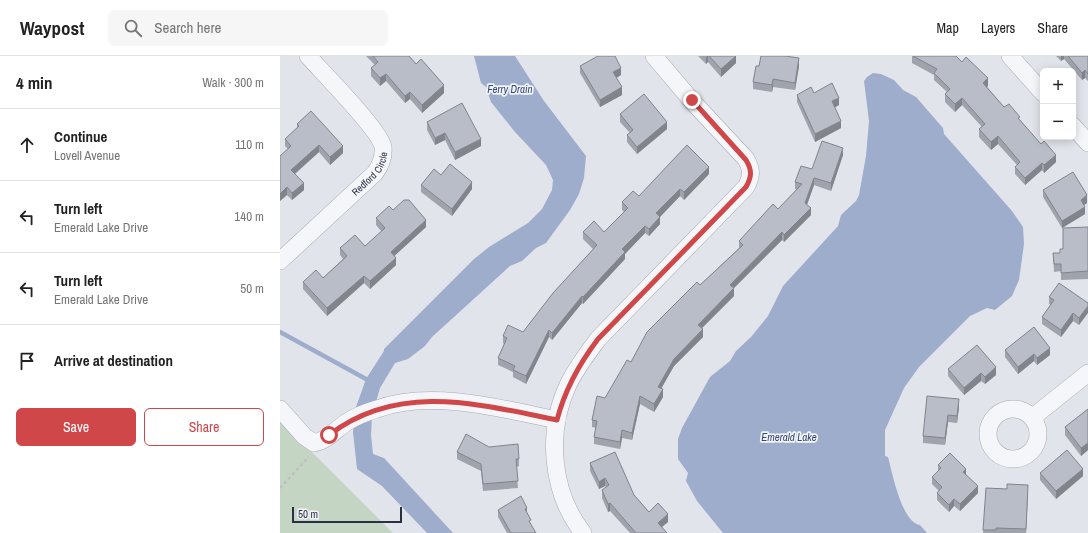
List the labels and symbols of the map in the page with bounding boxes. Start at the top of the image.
water label: Ferry Drain [487,82,533,96]
route end [683,91,701,109]
street label: Redford Circle [349,151,390,198]
route start [320,426,338,444]
water label: Emerald Lake [761,430,817,444]
scale bar [292,505,402,524]

